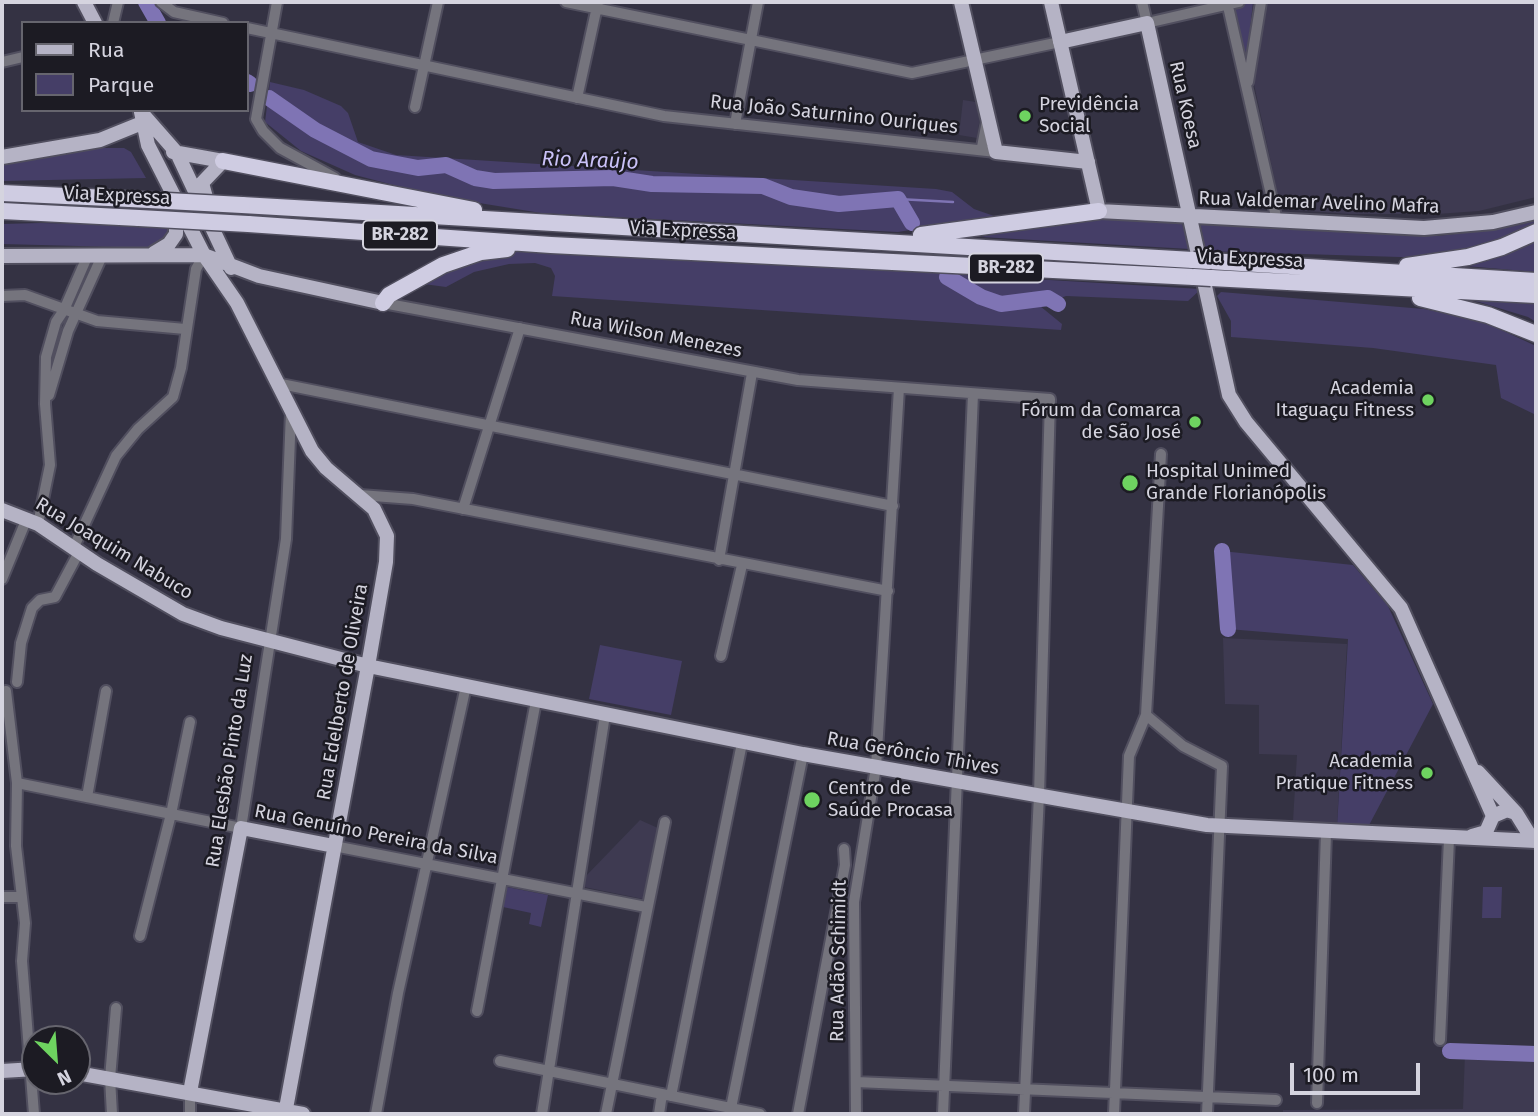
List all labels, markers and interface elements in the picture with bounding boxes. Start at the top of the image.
legend [21,21,248,112]
text: Rua [88,37,124,63]
street label: Rua Koesa [1164,59,1206,151]
text: Parque [88,72,154,98]
street label: Rua João Saturnino Ouriques [709,91,959,139]
place label: Previdência Social [1039,94,1139,138]
marker: Previdência Social [1017,108,1033,124]
water label: Rio Araújo [541,147,639,175]
street label: Via Expressa [63,182,171,210]
street label: Rua Valdemar Avelino Mafra [1198,187,1440,219]
street label: Via Expressa [629,217,737,245]
road number: BR-282 [363,220,437,249]
street label: Via Expressa [1196,245,1304,273]
road number: BR-282 [969,254,1043,282]
street label: Rua Wilson Menezes [568,307,744,363]
place label: Academia Itaguaçu Fitness [1276,378,1414,422]
marker: Academia Itaguaçu Fitness [1420,392,1436,408]
place label: Fórum da Comarca de São José [1021,400,1181,444]
marker: Fórum da Comarca de São José [1187,414,1203,430]
place label: Hospital Unimed Grande Florianópolis [1146,461,1326,505]
marker: Hospital Unimed Grande Florianópolis [1120,473,1140,493]
street label: Rua Joaquim Nabuco [31,493,197,605]
street label: Rua Edelberto de Oliveira [313,582,373,802]
street label: Rua Elesbão Pinto da Luz [202,653,258,869]
street label: Rua Gerôncio Thives [825,728,1001,780]
place label: Academia Pratique Fitness [1275,751,1413,795]
marker: Academia Pratique Fitness [1419,765,1435,781]
place label: Centro de Saúde Procasa [828,778,953,822]
marker: Centro de Saúde Procasa [802,790,822,810]
street label: Rua Genuíno Pereira da Silva [252,800,500,870]
street label: Rua Adão Schimidt [826,880,852,1042]
north arrow [21,1025,91,1095]
scale bar [1293,1050,1422,1094]
text: 100 m [1303,1062,1359,1088]
text: N [54,1065,75,1091]

